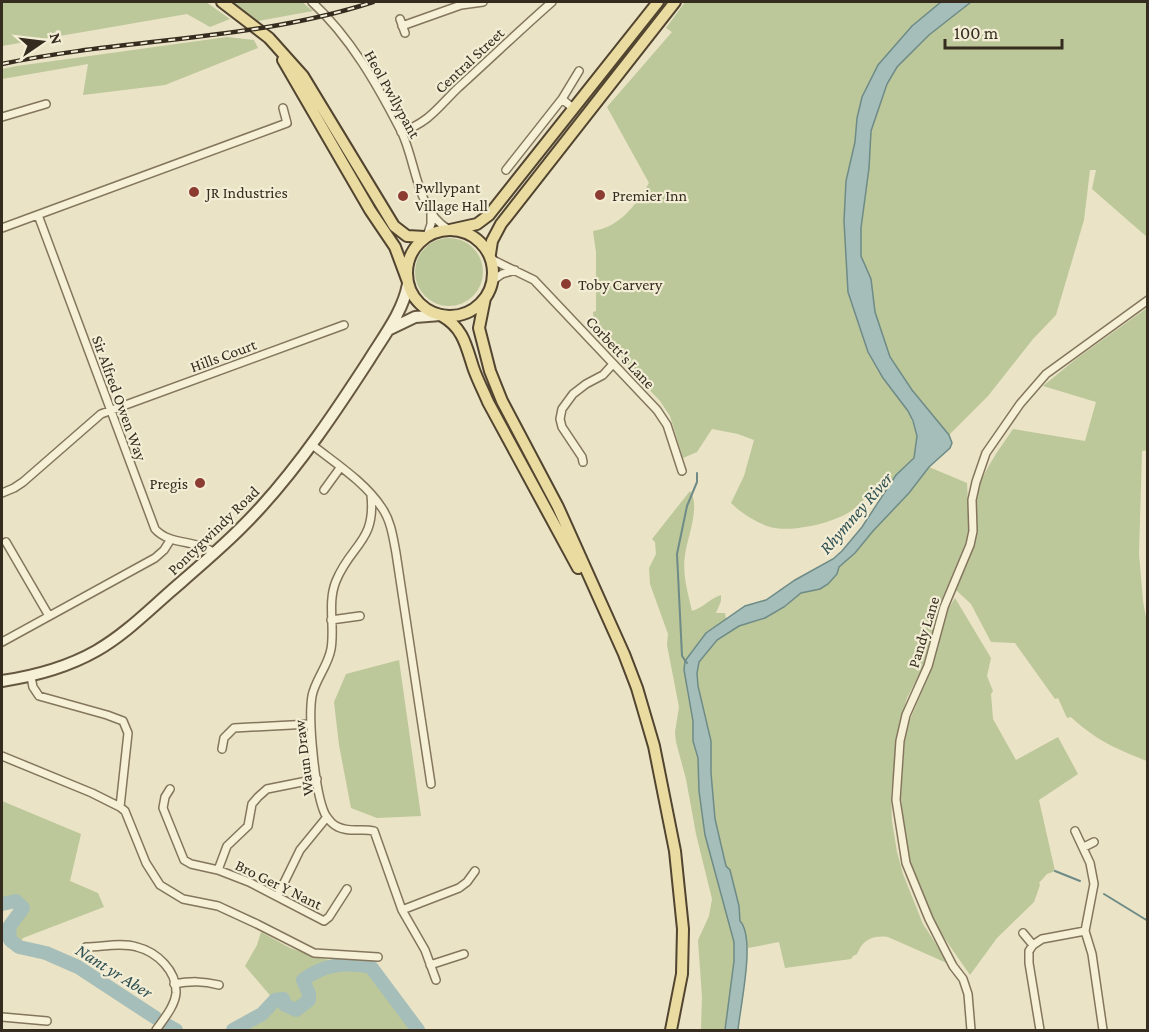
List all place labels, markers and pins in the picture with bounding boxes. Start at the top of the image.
place label: Pwllypant Village Hall [415,179,488,215]
place label: JR Industries [204,184,288,202]
marker: JR Industries [187,185,201,199]
place label: Premier Inn [612,187,688,204]
marker: Premier Inn [593,188,607,202]
marker: Pwllypant Village Hall [396,189,410,203]
place label: Toby Carvery [578,276,663,294]
marker: Toby Carvery [559,277,573,291]
place label: Pregis [149,475,188,493]
marker: Pregis [193,476,207,490]

